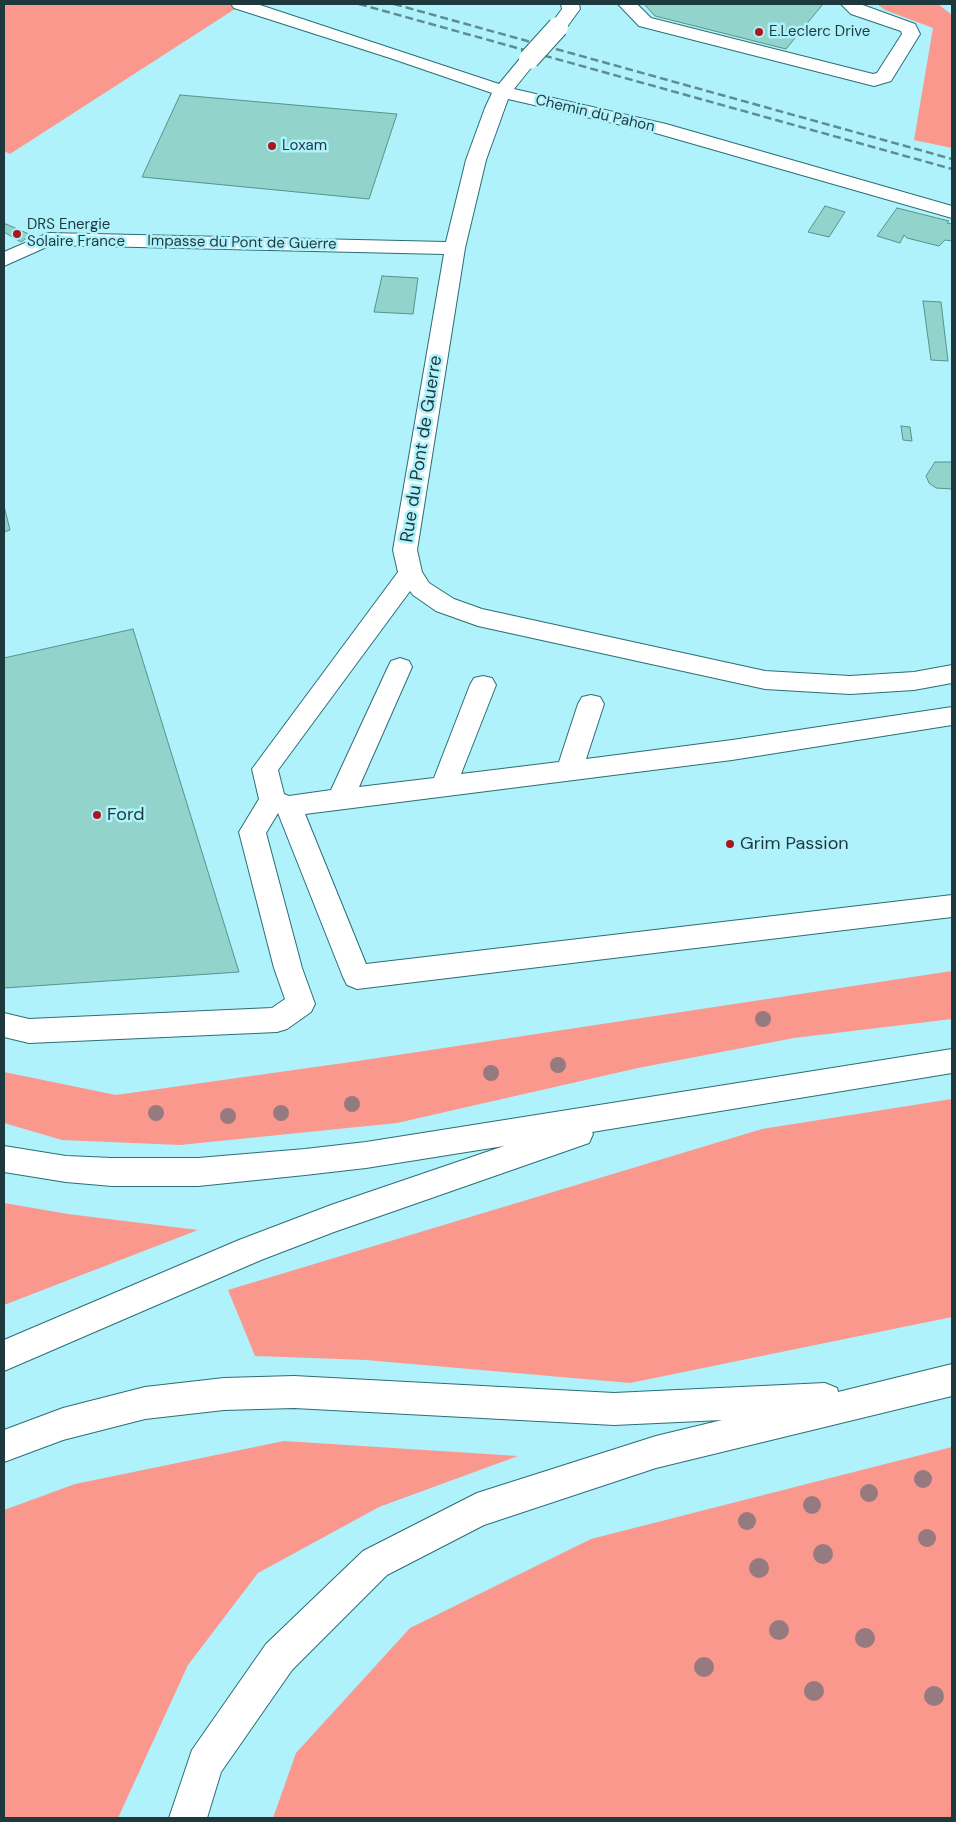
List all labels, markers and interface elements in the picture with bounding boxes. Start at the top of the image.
place label: E.Leclerc Drive [769,23,870,41]
marker: E.Leclerc Drive [753,26,765,38]
street label: Chemin du Pahon [533,91,657,137]
place label: Loxam [282,137,327,155]
marker: Loxam [266,140,278,152]
place label: DRS Energie Solaire France [27,216,125,251]
marker: DRS Energie Solaire France [11,228,23,240]
street label: Impasse du Pont de Guerre [147,232,337,254]
street label: Rue du Pont de Guerre [397,354,447,544]
place label: Ford [107,804,145,826]
marker: Ford [91,809,103,821]
place label: Grim Passion [740,833,849,855]
marker: Grim Passion [724,838,736,850]

